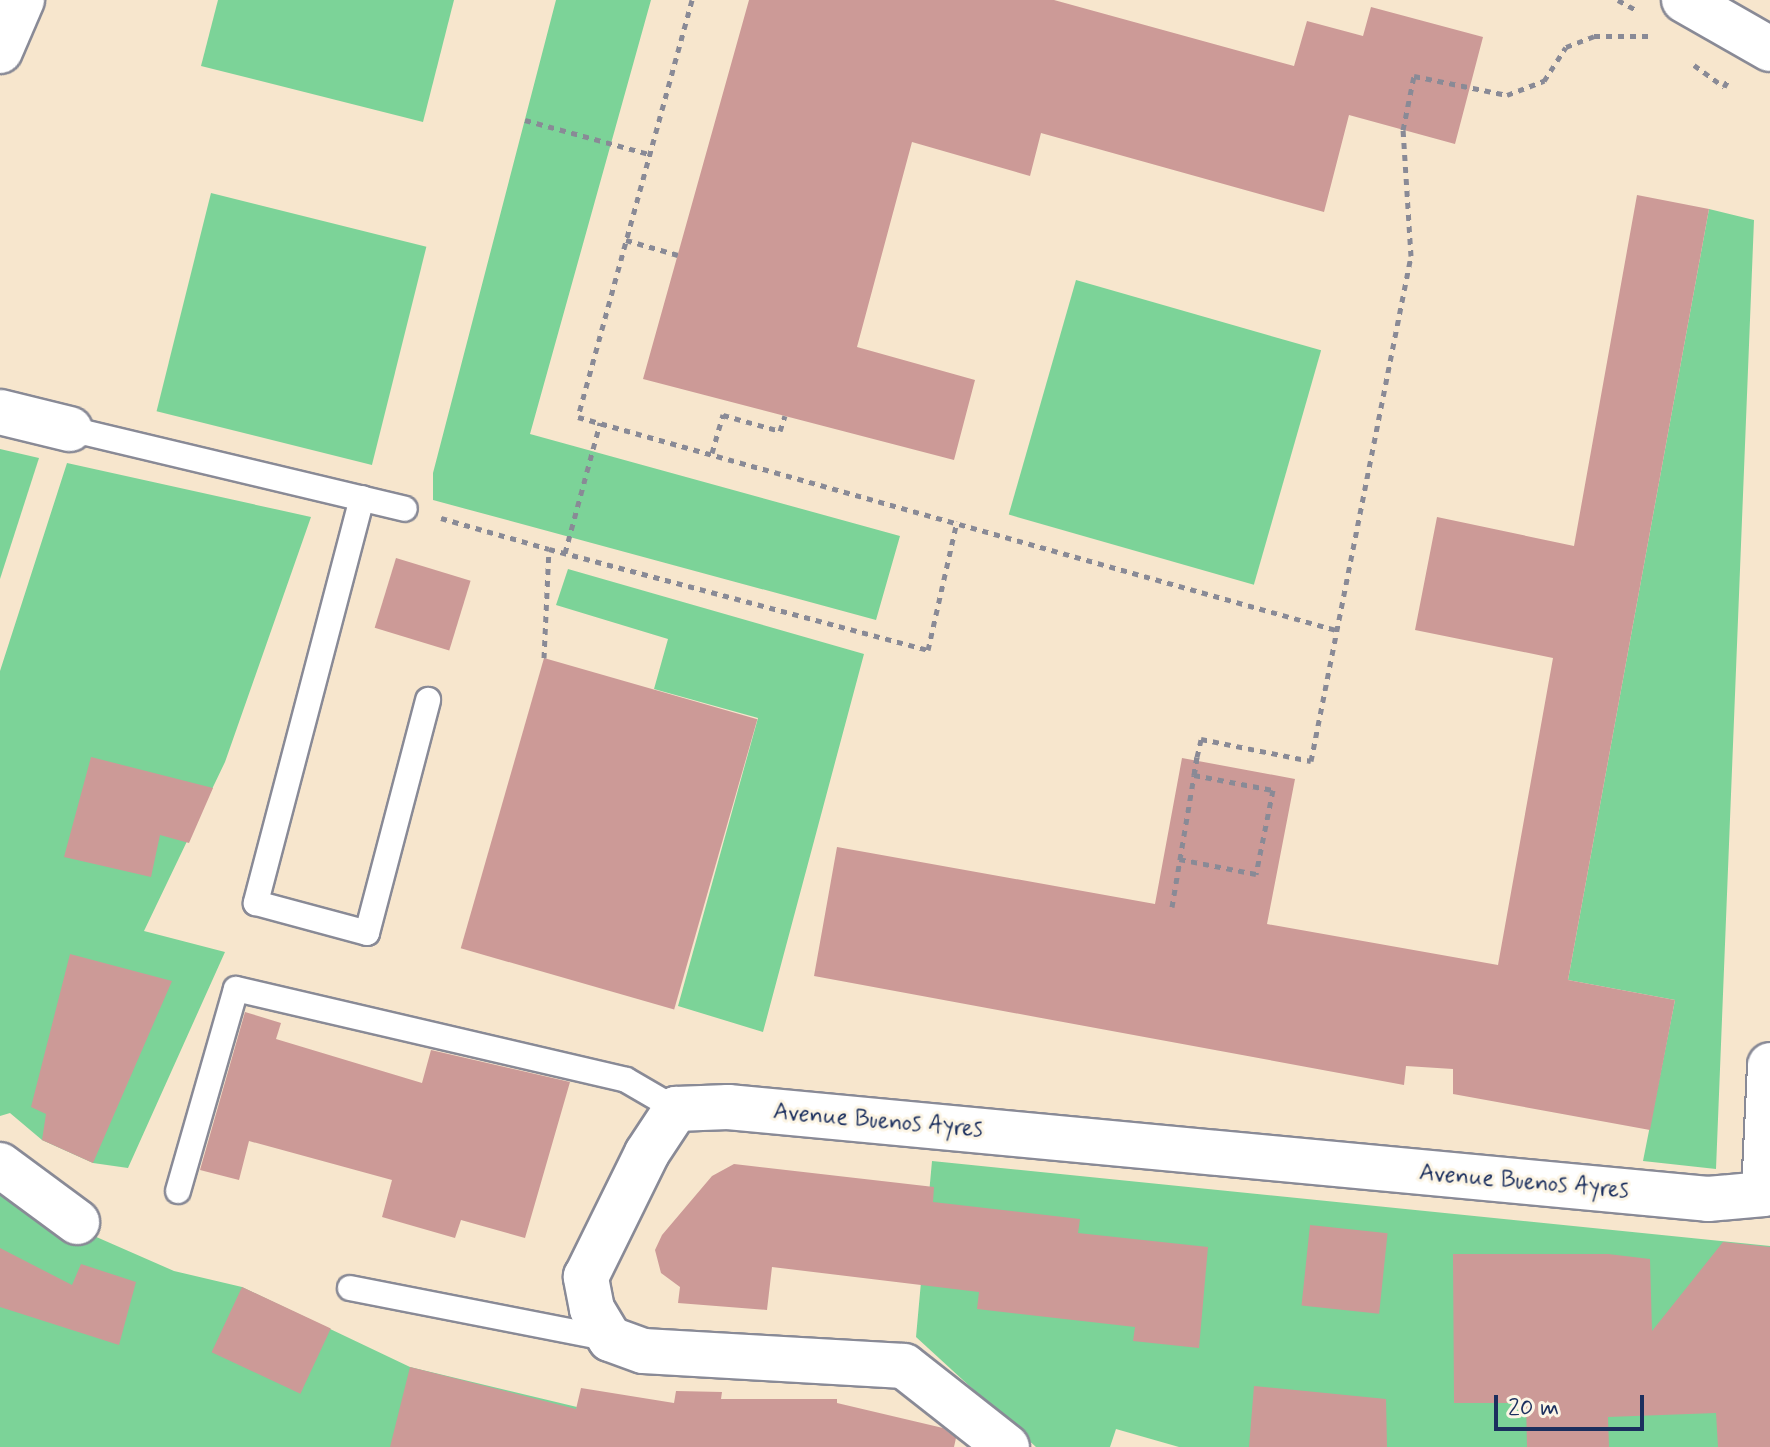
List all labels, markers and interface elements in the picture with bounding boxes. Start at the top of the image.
street label: Avenue Buenos Ayres [771,1097,985,1145]
street label: Avenue Buenos Ayres [1417,1158,1631,1206]
scale bar [1498,1379,1648,1429]
text: 20 m [1508,1393,1559,1424]

